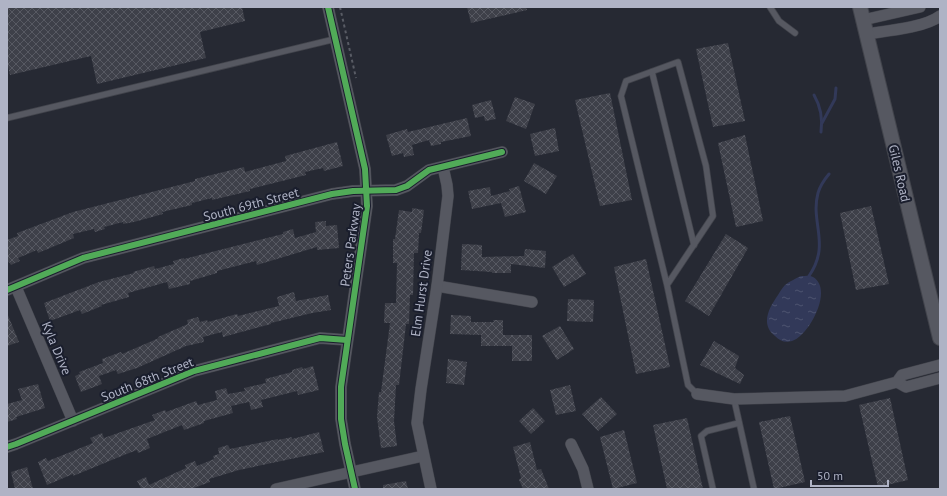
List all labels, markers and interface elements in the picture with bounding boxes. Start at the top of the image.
street label: Giles Road [885,143,914,203]
street label: South 69th Street [201,183,301,225]
street label: Peters Parkway [336,202,365,288]
street label: Elm Hurst Drive [407,249,436,338]
street label: Kyla Drive [38,319,75,377]
street label: South 68th Street [98,353,196,406]
scale bar [811,462,888,488]
text: 50 m [817,468,843,483]

